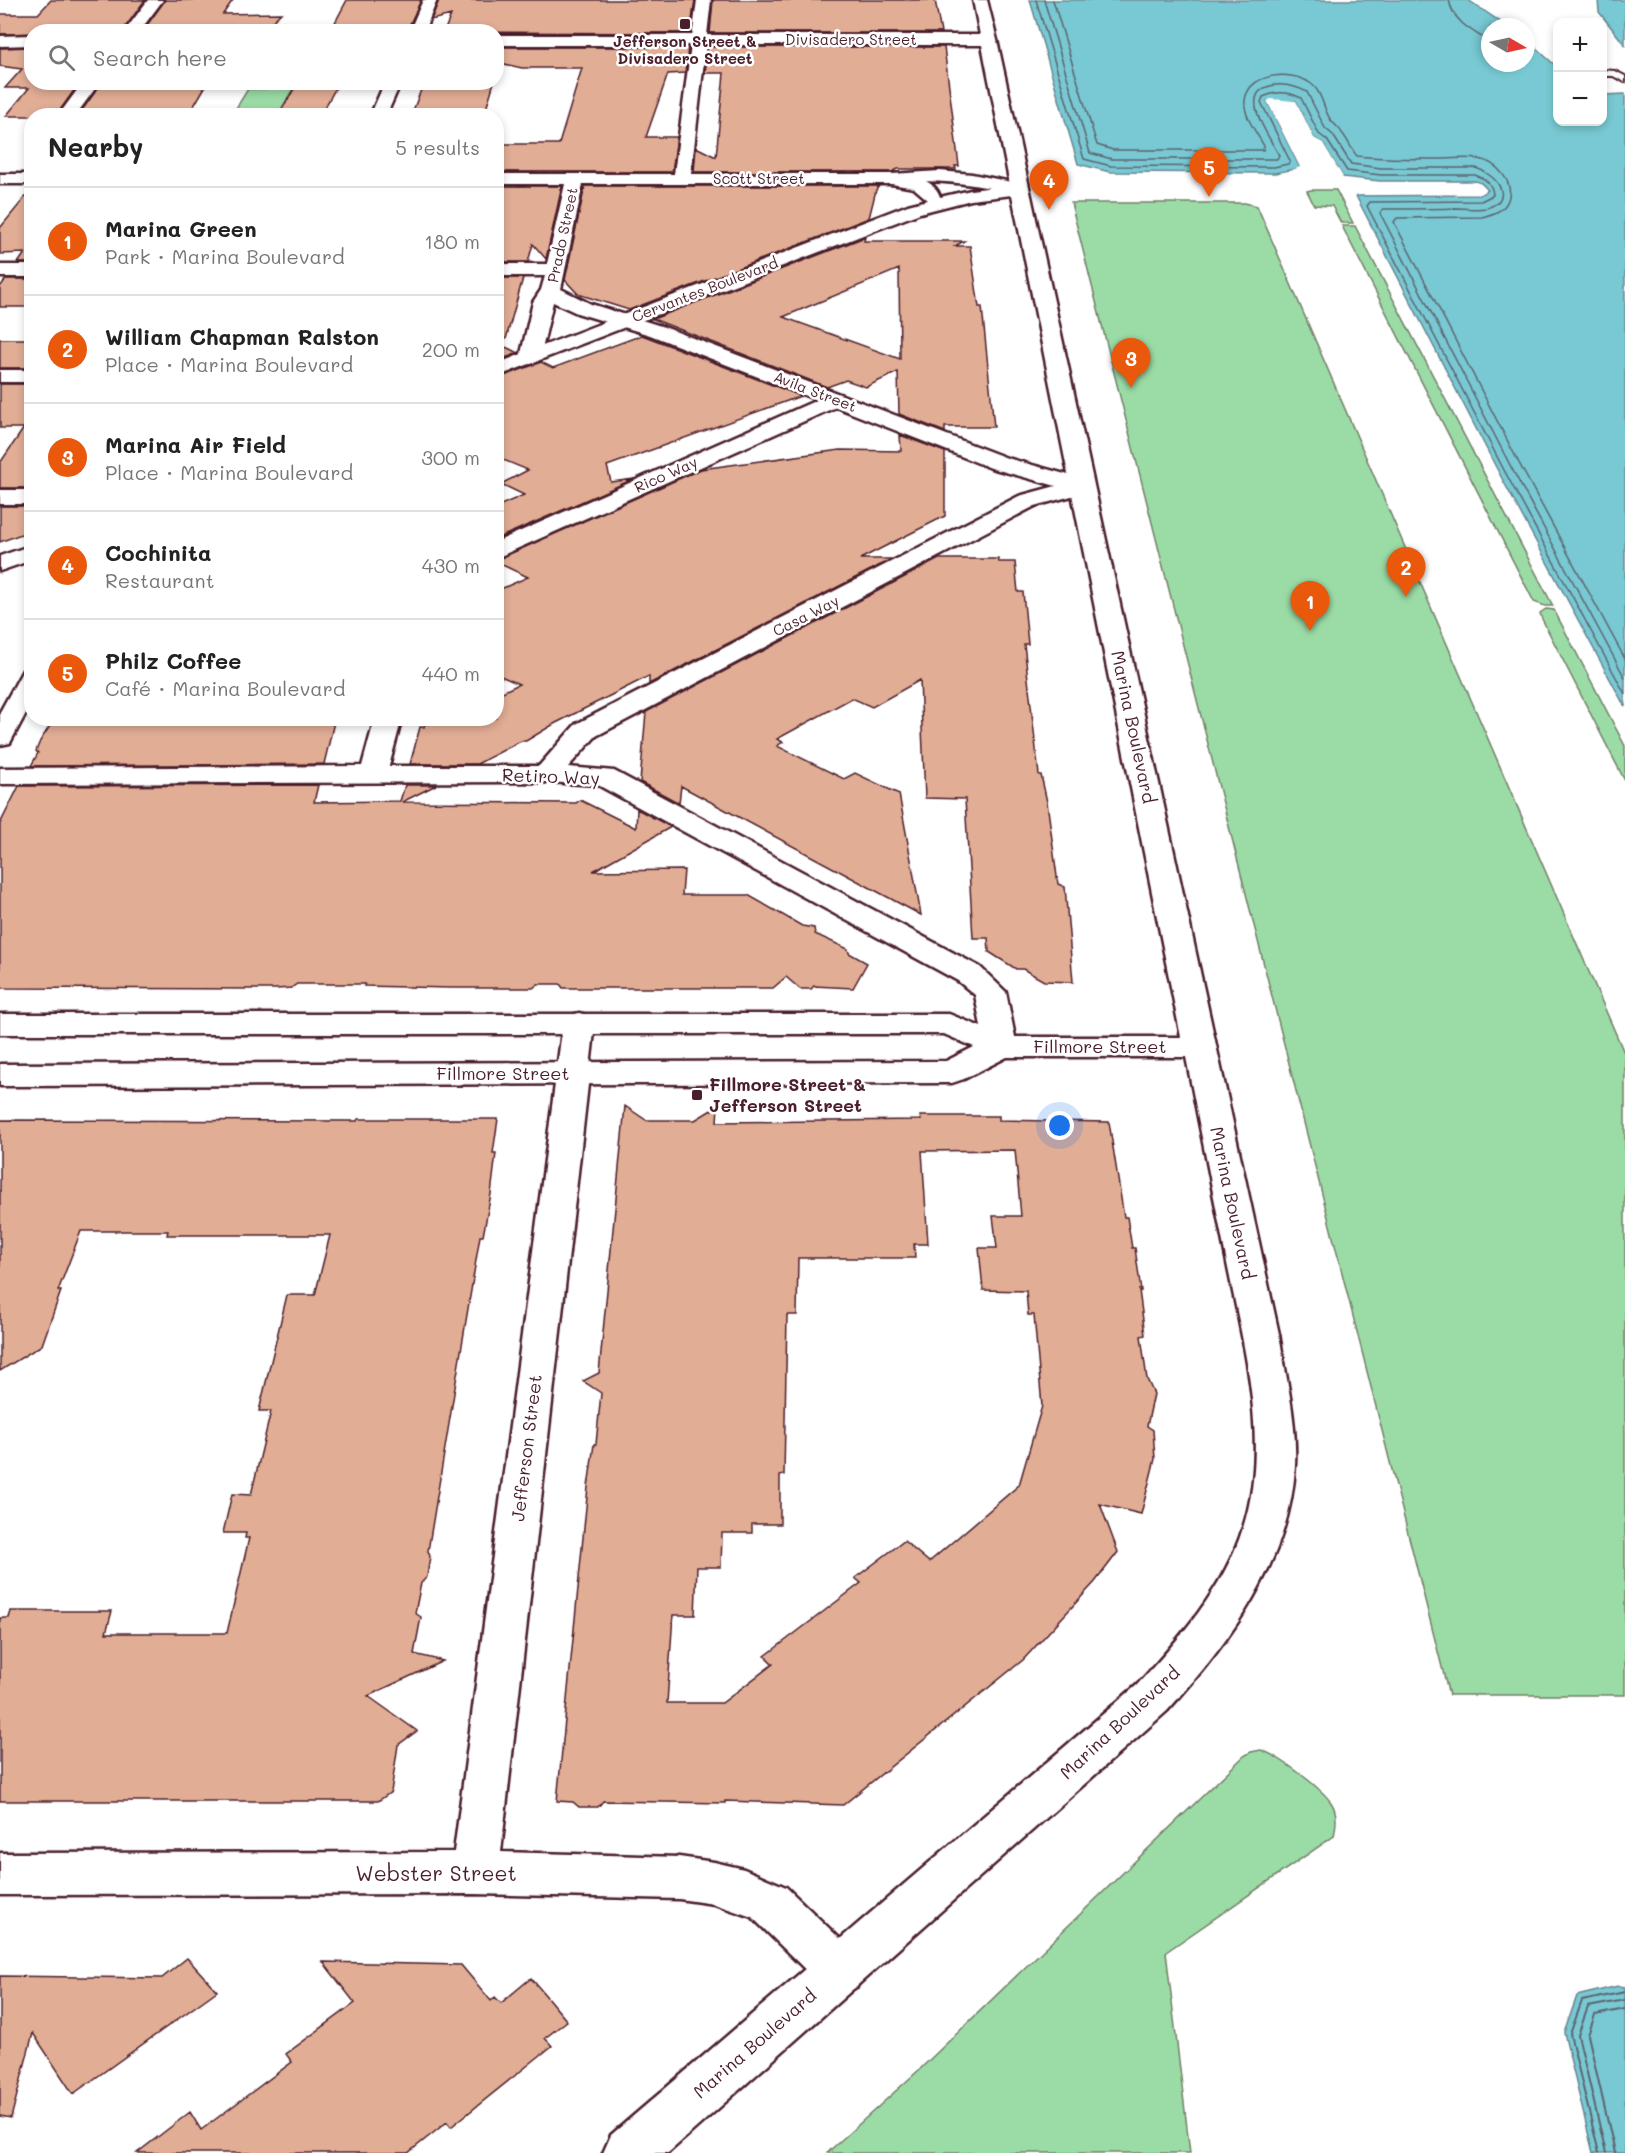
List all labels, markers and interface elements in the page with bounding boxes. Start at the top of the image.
marker: Jefferson Street & Divisadero Street [678,17,692,31]
north arrow [1481,18,1535,72]
map controls [1553,18,1607,126]
button: + [1553,18,1607,72]
search box [24,24,504,90]
street label: Divisadero Street [785,29,917,49]
place label: Jefferson Street & Divisadero Street [613,31,757,68]
icon: search [45,41,78,74]
text: Search here [93,43,227,72]
button: − [1553,72,1607,126]
text: Nearby [48,130,143,164]
text: 5 results [395,134,480,160]
pin: 5 [1190,148,1228,197]
pin: 4 [1030,160,1068,210]
street label: Scott Street [713,168,805,188]
street label: Prado Street [542,185,582,284]
text: Marina Green [105,214,257,243]
text: 1 [63,228,72,254]
text: 180 m [424,228,480,254]
text: Park · Marina Boulevard [105,243,345,269]
street label: Cervantes Boulevard [629,252,781,326]
text: William Chapman Ralston [105,322,379,351]
text: 2 [62,336,73,362]
text: 200 m [422,336,480,362]
pin: 3 [1112,338,1150,388]
text: Place · Marina Boulevard [105,351,353,377]
street label: Avila Street [771,366,860,416]
text: Marina Air Field [105,430,286,459]
text: 3 [62,444,74,470]
text: 300 m [421,444,480,470]
street label: Rico Way [631,451,700,497]
text: Place · Marina Boulevard [105,459,353,485]
text: Cochinita [105,538,211,567]
pin: 2 [1386,548,1426,597]
text: 4 [61,552,74,578]
text: 430 m [422,552,480,578]
text: Restaurant [105,567,215,593]
pin: 1 [1290,582,1330,631]
street label: Casa Way [769,590,842,640]
text: Philz Coffee [105,646,241,675]
street label: Marina Boulevard [1106,648,1162,805]
text: 5 [62,660,73,686]
text: 440 m [422,660,480,686]
text: Café · Marina Boulevard [105,675,346,701]
street label: Retiro Way [502,762,600,790]
street label: Fillmore Street [1034,1034,1166,1058]
street label: Fillmore Street [437,1061,569,1085]
place label: Fillmore Street & Jefferson Street [709,1072,866,1117]
marker: Fillmore Street & Jefferson Street [690,1088,704,1102]
your location [1045,1111,1074,1140]
street label: Marina Boulevard [1205,1124,1261,1281]
street label: Jefferson Street [505,1373,547,1523]
street label: Marina Boulevard [1054,1660,1184,1784]
street label: Webster Street [355,1859,517,1886]
street label: Marina Boulevard [688,1983,821,2103]

